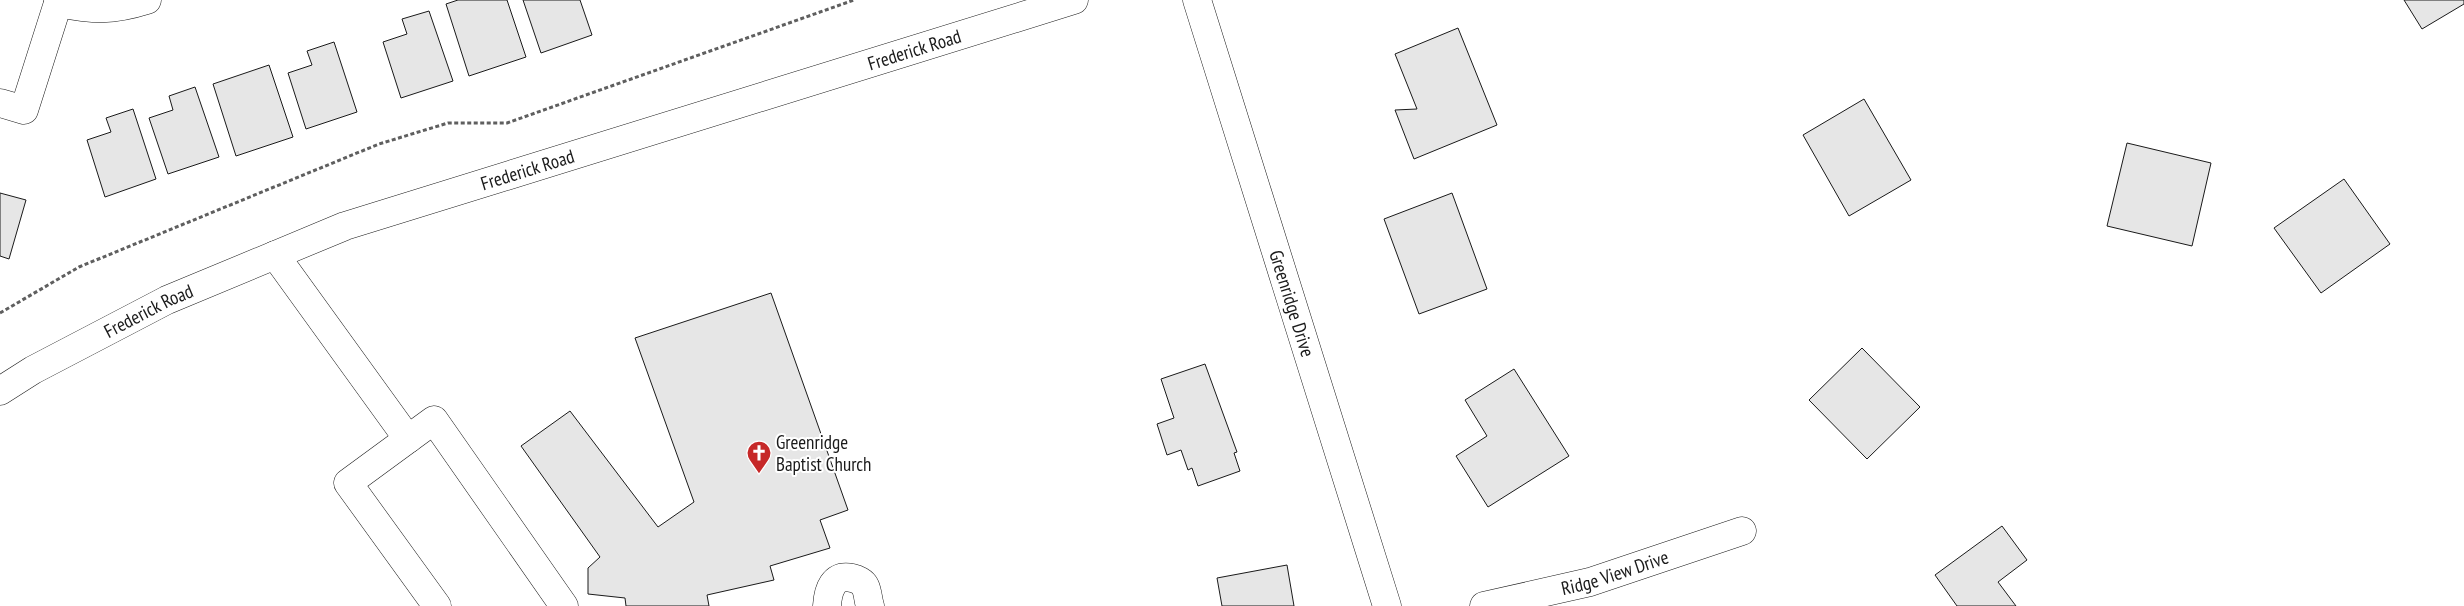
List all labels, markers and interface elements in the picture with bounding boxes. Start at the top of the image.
street label: Frederick Road [865,24,964,75]
street label: Frederick Road [478,144,577,195]
street label: Greenridge Drive [1264,247,1320,360]
street label: Frederick Road [100,279,197,343]
place label: Greenridge Baptist Church [776,430,871,476]
church icon: Greenridge Baptist Church [746,440,772,474]
street label: Ridge View Drive [1559,545,1672,600]

